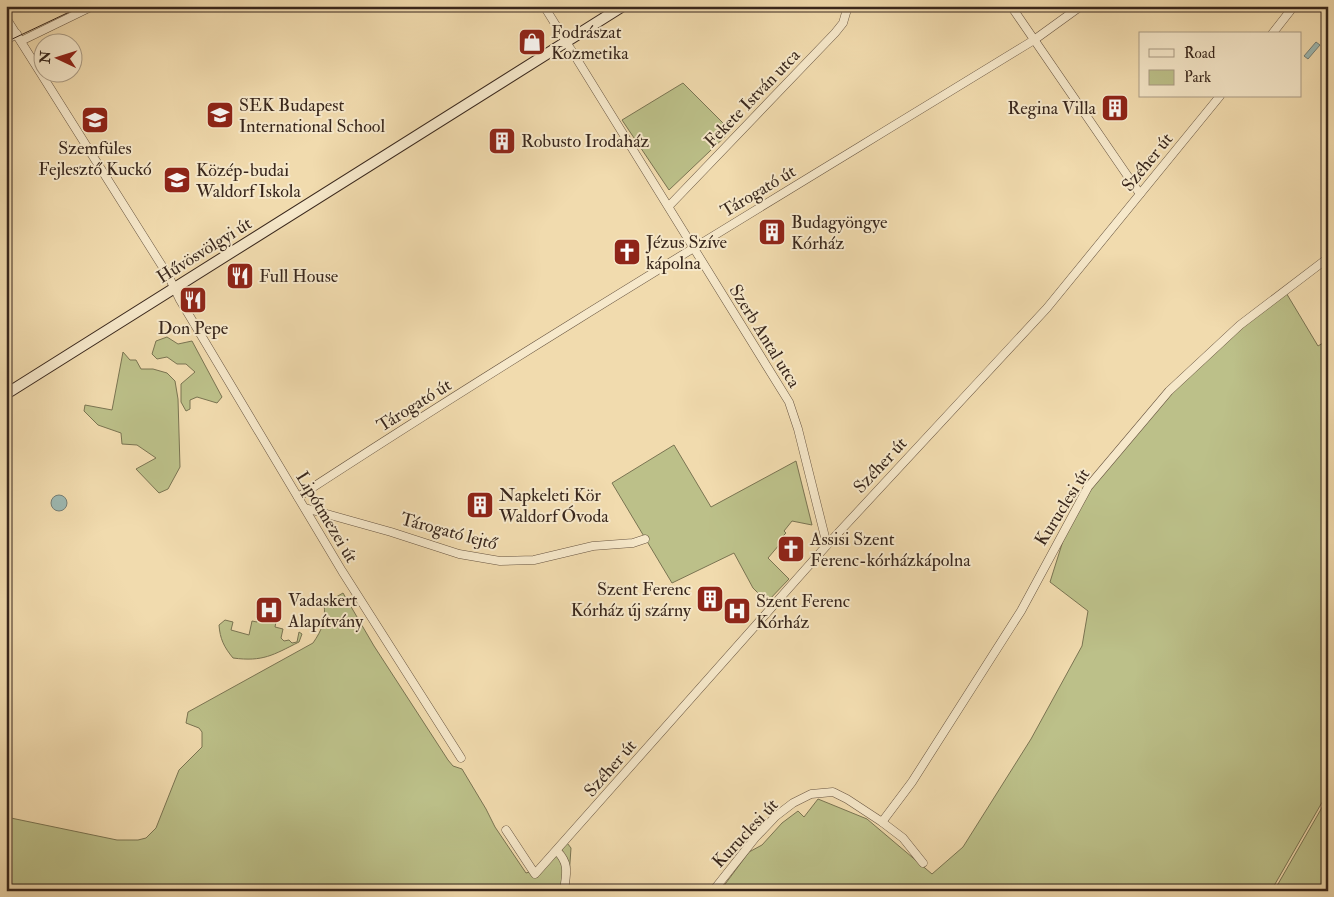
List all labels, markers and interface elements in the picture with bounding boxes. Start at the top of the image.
place label: Fodrászat Kozmetika [551,21,629,65]
shop icon: Fodrászat Kozmetika [517,27,547,57]
north arrow [32,32,82,82]
legend [1139,32,1302,98]
street label: Fekete István utca [699,44,806,153]
text: Road [1184,44,1216,63]
text: N [37,50,54,65]
text: Park [1184,68,1211,87]
building icon: Regina Villa [1100,93,1130,123]
place label: SEK Budapest International School [239,94,385,138]
place label: Regina Villa [1008,97,1097,120]
school or university icon: SEK Budapest International School [205,100,235,130]
school or university icon: Szemfüles Fejlesztő Kuckó [80,105,110,135]
building icon: Robusto Irodaház [487,126,517,156]
street label: Széher út [1117,128,1178,196]
place label: Robusto Irodaház [521,130,650,153]
place label: Szemfüles Fejlesztő Kuckó [38,137,152,181]
place label: Közép-budai Waldorf Iskola [195,159,301,203]
street label: Tárogató út [716,160,800,223]
school or university icon: Közép-budai Waldorf Iskola [162,165,192,195]
place label: Budagyöngye Kórház [791,211,888,255]
street label: Hűvösvölgyi út [152,212,256,289]
building icon: Budagyöngye Kórház [757,217,787,247]
place label: Jézus Szíve kápolna [645,231,728,275]
church icon: Jézus Szíve kápolna [612,237,642,267]
restaurant icon: Full House [225,261,255,291]
place label: Full House [259,265,339,288]
street label: Szerb Antal utca [724,280,806,393]
restaurant icon: Don Pepe [178,285,208,315]
place label: Don Pepe [158,317,229,340]
street label: Tárogató út [373,373,456,437]
street label: Széher út [848,432,912,498]
street label: Kuruclesi út [1030,464,1095,550]
street label: Lipótmezei út [290,467,363,567]
place label: Napkeleti Kör Waldorf Óvoda [498,484,609,528]
building icon: Napkeleti Kör Waldorf Óvoda [465,490,495,520]
street label: Tárogató lejtő [398,508,500,556]
place label: Assisi Szent Ferenc-kórházkápolna [809,528,971,572]
church icon: Assisi Szent Ferenc-kórházkápolna [776,534,806,564]
place label: Szent Ferenc Kórház új szárny [571,578,692,622]
building icon: Szent Ferenc Kórház új szárny [695,584,725,614]
place label: Vadaskert Alapítvány [287,589,364,633]
place label: Szent Ferenc Kórház [756,590,850,634]
hospital icon: Vadaskert Alapítvány [254,595,284,625]
hospital icon: Szent Ferenc Kórház [722,596,752,626]
street label: Széher út [579,735,642,802]
street label: Kuruclesi út [707,794,783,873]

